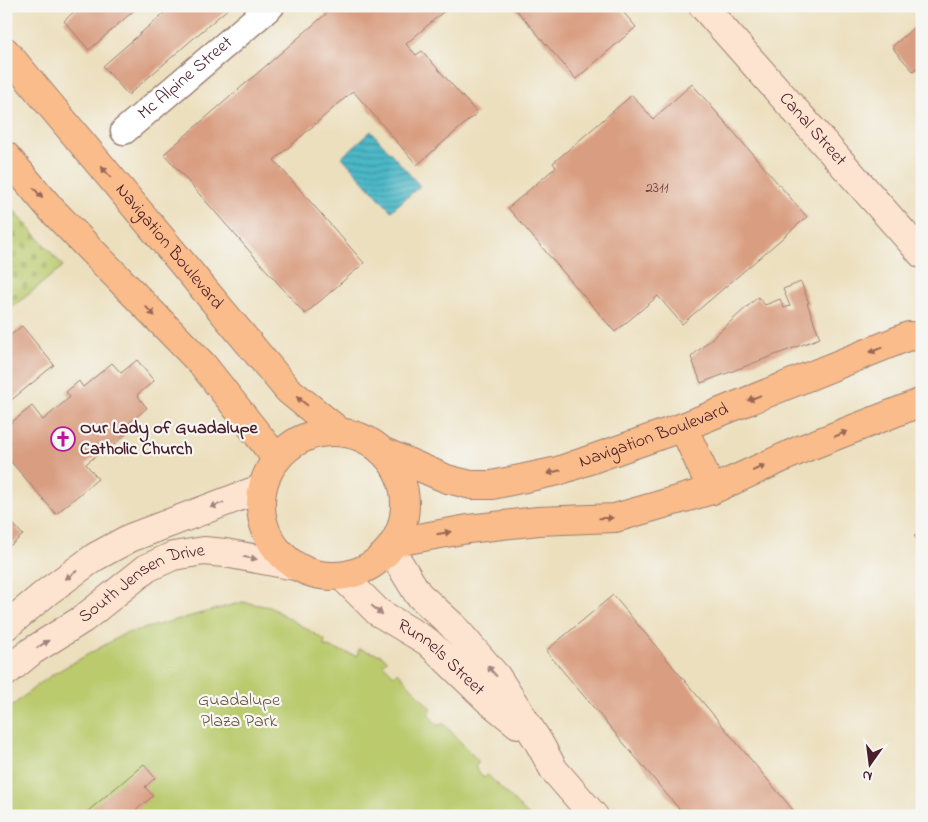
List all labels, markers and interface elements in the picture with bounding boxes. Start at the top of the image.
street label: Mc Alpine Street [133,31,239,126]
street label: Canal Street [772,87,852,172]
one-way arrow [100,165,111,178]
house number: 2311 [645,177,669,199]
street label: Navigation Boulevard [108,178,229,316]
one-way arrow [32,187,44,199]
one-way arrow [144,304,156,316]
one-way arrow [868,346,883,354]
one-way arrow [747,395,761,403]
one-way arrow [296,396,309,407]
street label: Navigation Boulevard [576,397,733,475]
place label: Our Lady of Guadalupe Catholic Church [80,416,259,463]
church icon: Our Lady of Guadalupe Catholic Church [50,426,76,452]
one-way arrow [834,430,849,438]
one-way arrow [752,464,767,473]
one-way arrow [547,468,562,476]
one-way arrow [209,502,224,509]
one-way arrow [598,514,614,522]
one-way arrow [436,529,452,537]
street label: South Jensen Drive [73,538,208,630]
one-way arrow [242,554,258,562]
one-way arrow [65,569,78,580]
one-way arrow [370,605,383,616]
street label: Runnels Street [392,613,490,703]
one-way arrow [37,639,50,649]
one-way arrow [486,666,498,678]
park label: Guadalupe Plaza Park [198,688,281,735]
north arrow [846,740,896,790]
text: N [860,764,874,786]

